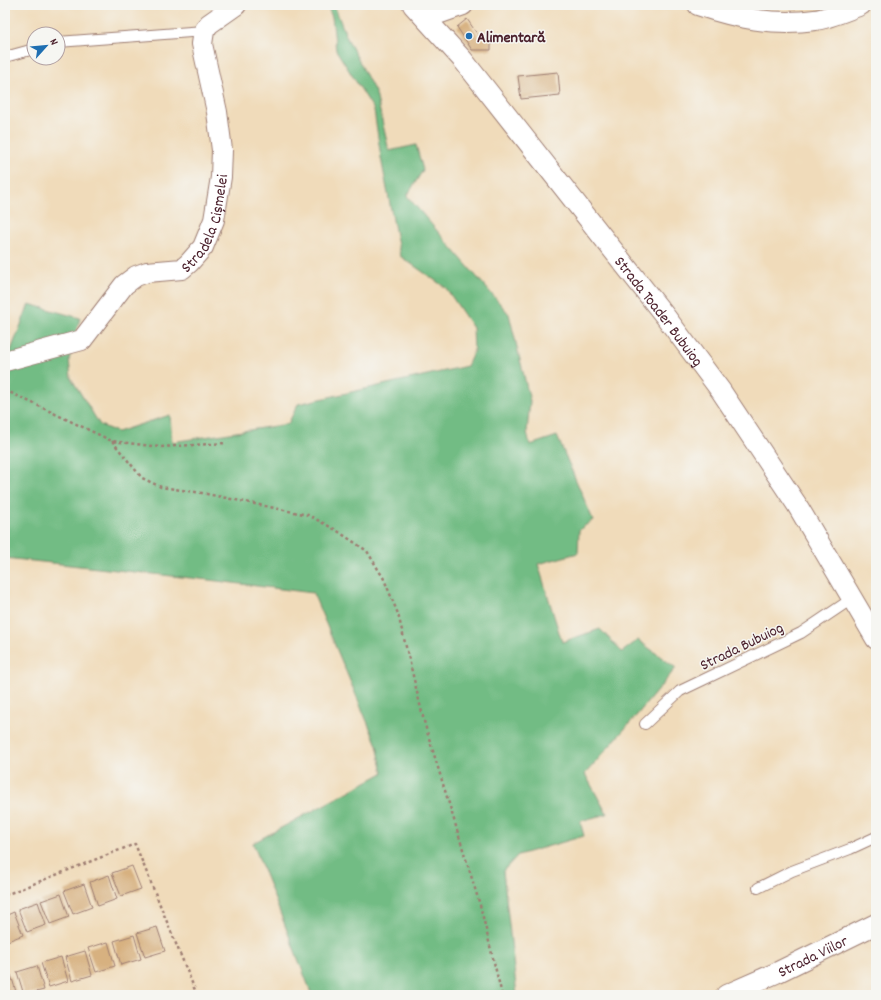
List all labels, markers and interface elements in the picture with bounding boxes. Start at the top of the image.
north arrow [26,26,66,66]
place label: Alimentară [477,27,546,50]
marker: Alimentară [464,31,474,41]
text: N [45,36,62,49]
street label: Stradela Cișmelei [176,174,235,279]
street label: Strada Toader Bubuiog [608,252,708,372]
street label: Strada Bubuiog [696,617,788,677]
street label: Strada Viilor [774,930,852,984]

